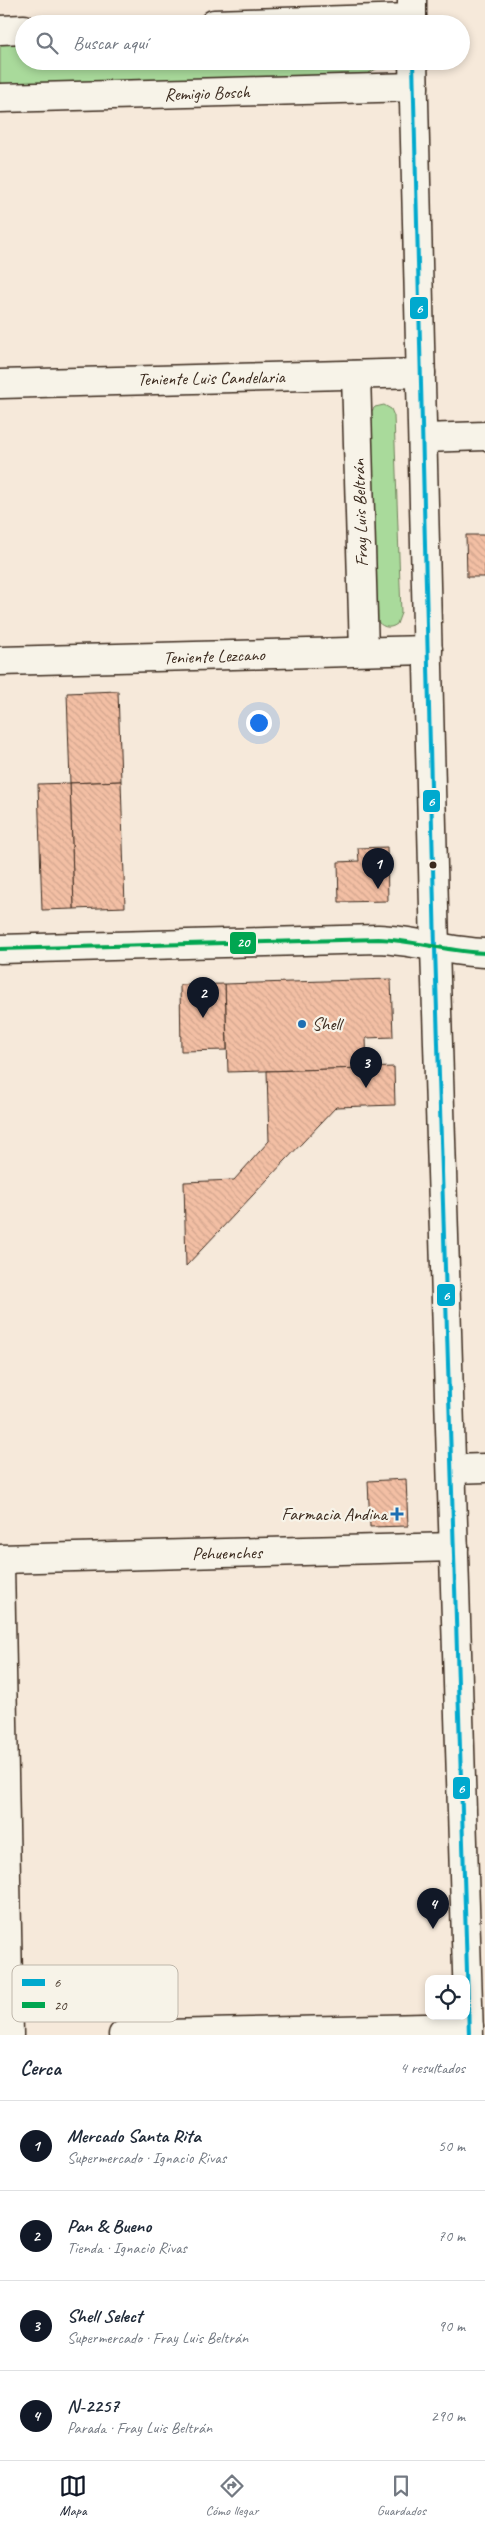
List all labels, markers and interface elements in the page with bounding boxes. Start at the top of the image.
search box [15,15,470,70]
icon: search [33,29,61,57]
text: Buscar aquí [73,31,147,55]
street label: Remigio Bosch [164,80,251,105]
line badge: 6 [409,296,429,320]
text: 6 [416,300,424,317]
street label: Teniente Luis Candelaria [137,366,287,390]
street label: Fray Luis Beltrán [347,458,373,567]
street label: Teniente Lezcano [163,643,267,669]
your location [246,710,272,736]
line badge: 6 [422,789,441,813]
text: 6 [428,793,436,810]
pin: 1 [362,848,394,889]
unlabelled marker [428,860,438,870]
line badge: 20 [229,931,257,955]
text: 20 [237,934,251,951]
pin: 2 [187,977,219,1018]
place label: Shell [312,1013,344,1035]
marker: Shell [296,1018,308,1030]
pin: 3 [350,1047,382,1088]
line badge: 6 [436,1283,456,1307]
text: 6 [443,1287,451,1304]
place label: Farmacia Andina [282,1503,389,1525]
marker: Farmacia Andina [391,1508,403,1520]
street label: Pehuenches [192,1541,264,1565]
line badge: 6 [452,1776,471,1800]
text: 6 [458,1780,466,1797]
pin: 4 [417,1888,449,1929]
legend [12,1965,178,2022]
text: 6 [54,1974,61,1991]
map controls [425,1975,470,2020]
button: locate [425,1975,470,2020]
text: 20 [54,1997,68,2014]
text: Cerca [20,2055,61,2081]
text: 4 resultados [400,2058,465,2078]
text: Mercado Santa Rita [67,2124,201,2148]
text: 1 [32,2136,40,2156]
text: 50 m [438,2136,465,2156]
text: Supermercado · Ignacio Rivas [67,2148,226,2168]
text: Pan & Bueno [67,2214,151,2238]
text: 2 [32,2226,40,2246]
text: 70 m [438,2226,465,2246]
text: Tienda · Ignacio Rivas [67,2238,187,2258]
text: Shell Select [67,2304,142,2328]
text: 3 [32,2316,40,2336]
text: 90 m [438,2316,465,2336]
text: Supermercado · Fray Luis Beltrán [67,2328,248,2348]
text: N-2257 [67,2394,119,2418]
text: 4 [32,2406,40,2426]
text: 290 m [431,2406,465,2426]
text: Parada · Fray Luis Beltrán [67,2418,212,2438]
tab: Mapa [59,2472,87,2519]
tab: Cómo llegar [205,2472,258,2519]
tab: Guardados [377,2472,426,2519]

